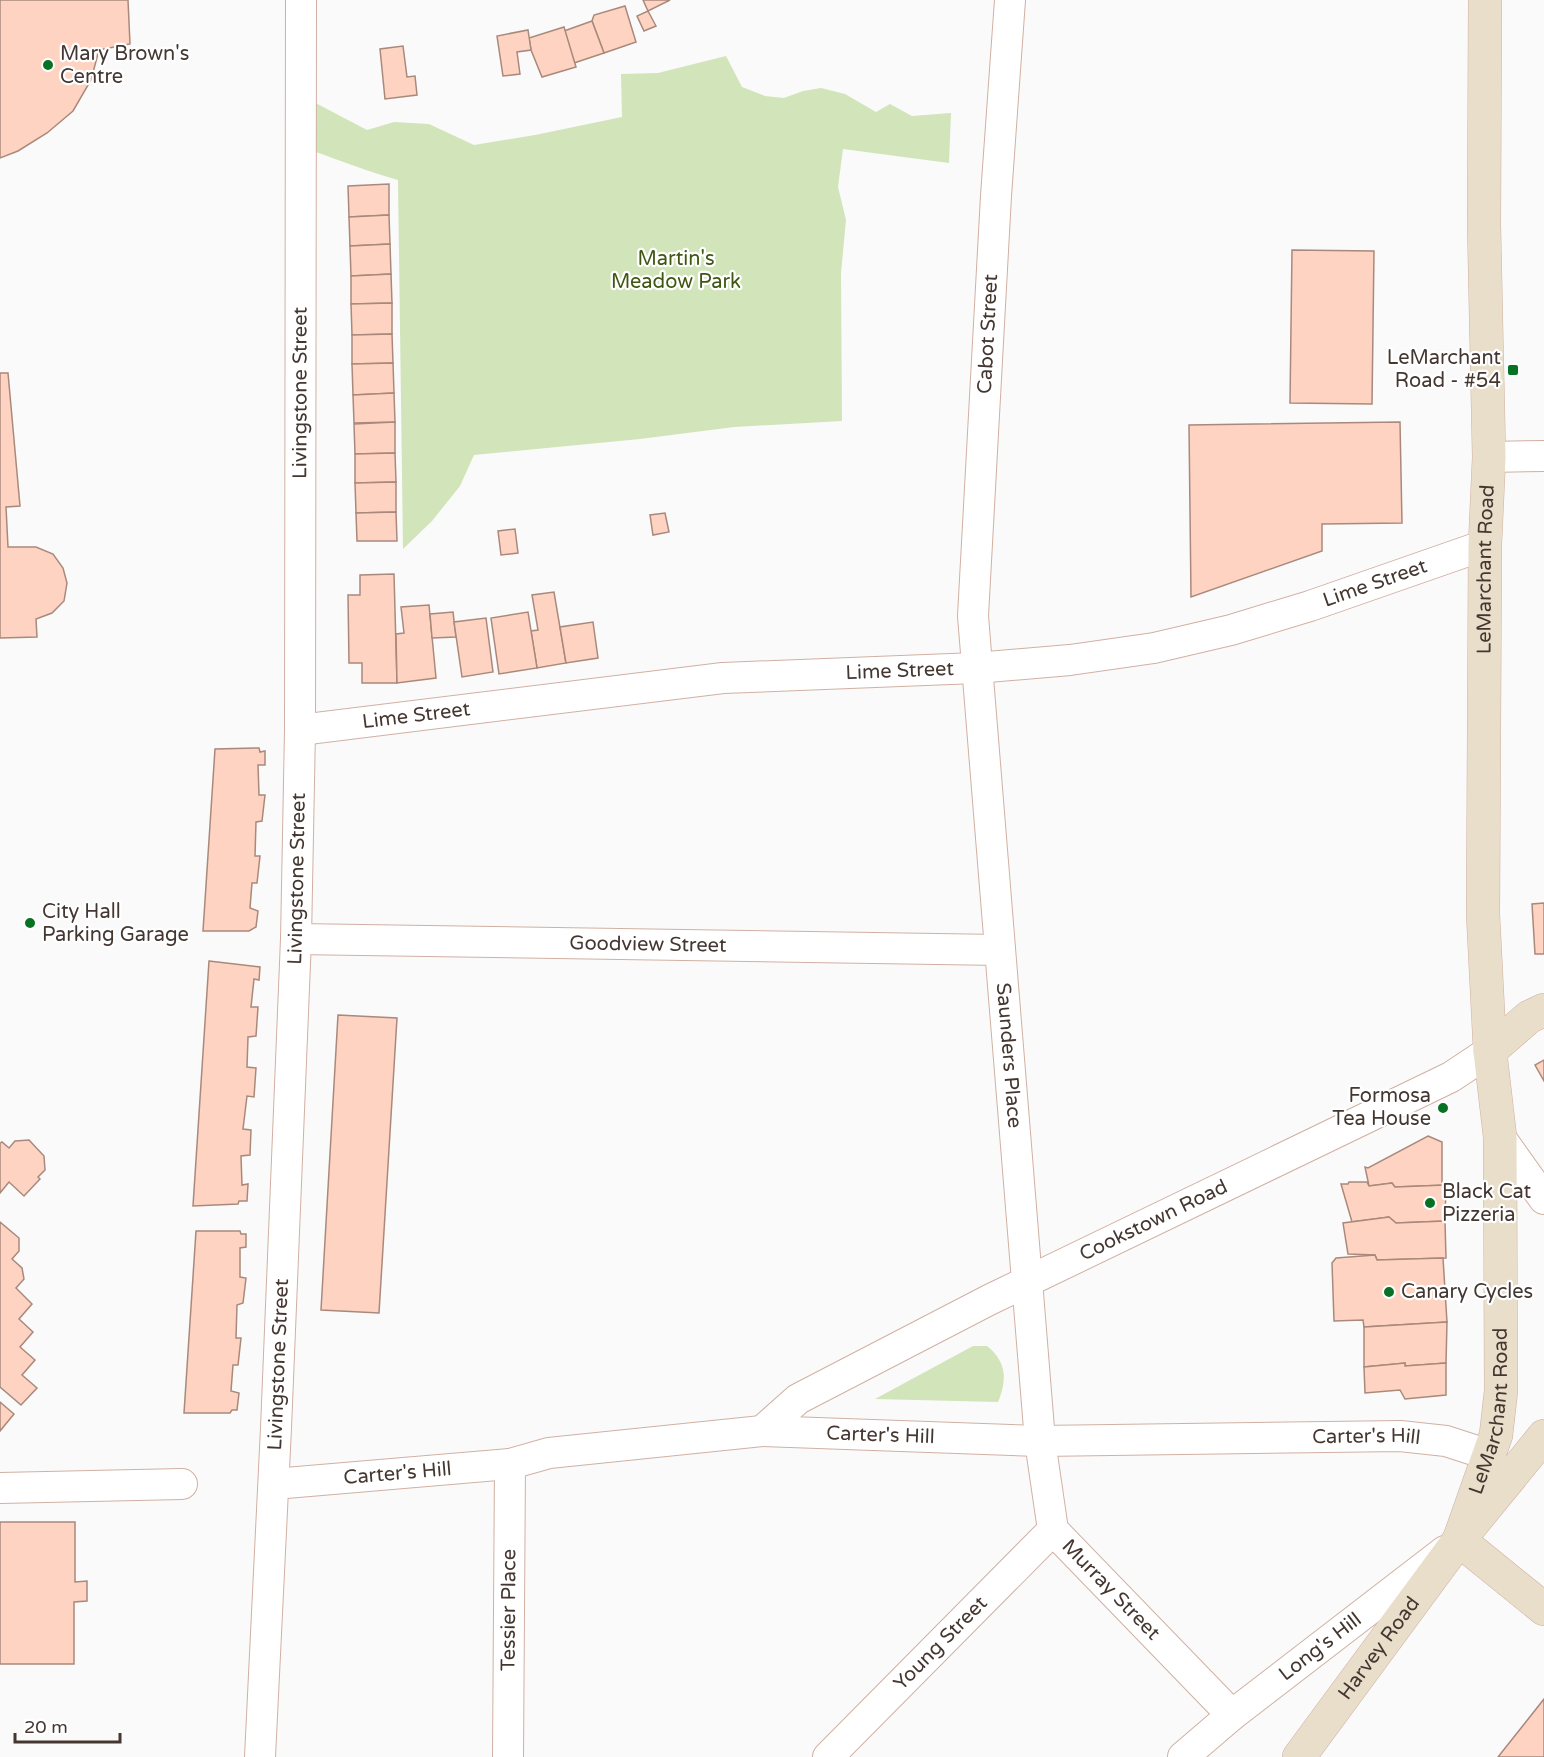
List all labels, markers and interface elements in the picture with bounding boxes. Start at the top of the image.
place label: Mary Brown's Centre [60,42,189,89]
marker: Mary Brown's Centre [41,58,55,72]
park label: Martin's Meadow Park [611,247,741,294]
street label: Cabot Street [973,273,1003,394]
street label: Livingstone Street [288,306,313,479]
place label: LeMarchant Road - #54 [1387,346,1501,393]
marker: LeMarchant Road - #54 [1506,363,1520,377]
street label: LeMarchant Road [1472,484,1500,654]
street label: Lime Street [1320,554,1431,613]
street label: Lime Street [845,657,955,685]
street label: Lime Street [361,697,472,734]
street label: Livingstone Street [283,792,311,965]
place label: City Hall Parking Garage [42,900,189,947]
marker: City Hall Parking Garage [23,916,37,930]
street label: Goodview Street [569,931,727,958]
street label: Saunders Place [991,982,1027,1129]
place label: Formosa Tea House [1332,1084,1431,1131]
marker: Formosa Tea House [1436,1101,1450,1115]
street label: Cookstown Road [1076,1175,1231,1266]
place label: Black Cat Pizzeria [1442,1180,1532,1227]
marker: Black Cat Pizzeria [1423,1196,1437,1210]
street label: Livingstone Street [263,1278,294,1451]
place label: Canary Cycles [1401,1280,1533,1304]
marker: Canary Cycles [1382,1285,1396,1299]
street label: LeMarchant Road [1464,1328,1513,1498]
street label: Carter's Hill [826,1421,935,1449]
street label: Carter's Hill [1312,1424,1422,1450]
street label: Carter's Hill [343,1457,453,1490]
street label: Murray Street [1057,1534,1165,1645]
street label: Tessier Place [497,1549,521,1671]
street label: Young Street [889,1591,993,1695]
street label: Harvey Road [1333,1592,1425,1705]
street label: Long's Hill [1274,1608,1366,1686]
scale bar [15,1706,120,1744]
text: 20 m [24,1716,68,1738]

